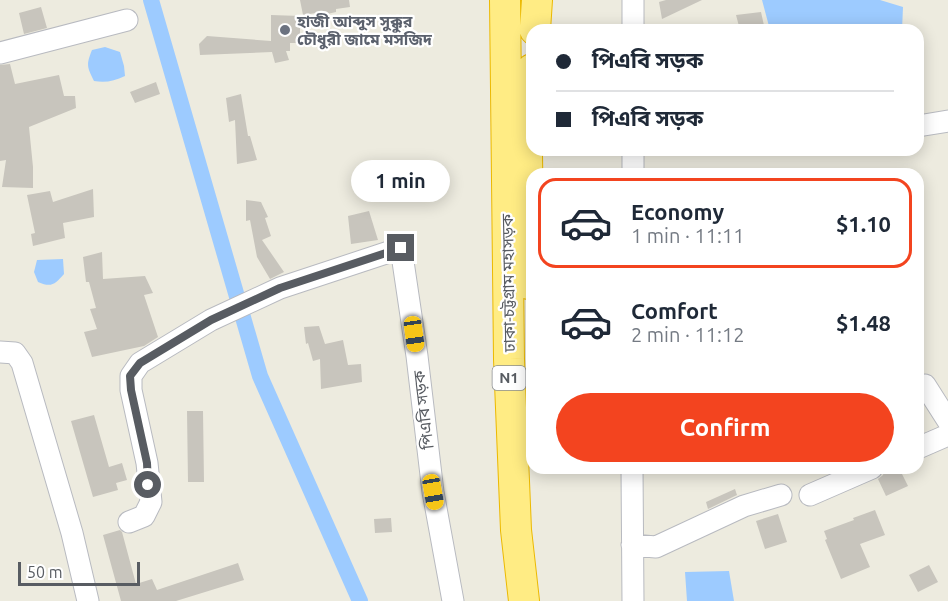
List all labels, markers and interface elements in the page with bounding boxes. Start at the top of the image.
place label: হাজী আব্দুস সুক্কুর চৌধুরী জামে মসজিদ [296,12,433,50]
marker: হাজী আব্দুস সুক্কুর চৌধুরী জামে মসজিদ [278,23,292,37]
text: পিএবি সড়ক [592,47,703,72]
text: পিএবি সড়ক [592,105,703,130]
callout: 1 min [352,161,450,203]
text: 1 min [375,169,426,192]
icon: car [559,196,613,250]
text: Economy [631,199,724,224]
text: $1.10 [836,211,891,236]
street label: ঢাকা-চট্টগ্রাম মহাসড়ক [498,213,518,353]
text: 1 min · 11:11 [631,224,745,247]
route end [387,234,414,261]
icon: car [559,295,613,349]
text: Comfort [631,298,718,323]
text: $1.48 [836,310,891,335]
car [403,315,425,353]
text: 2 min · 11:12 [631,323,745,346]
road number: N1 [492,366,526,390]
street label: পিএবি সড়ক [409,369,437,451]
button: Confirm [556,393,894,462]
route start [134,471,161,498]
car [421,473,445,511]
scale bar [18,559,140,586]
text: 50 m [27,563,63,581]

